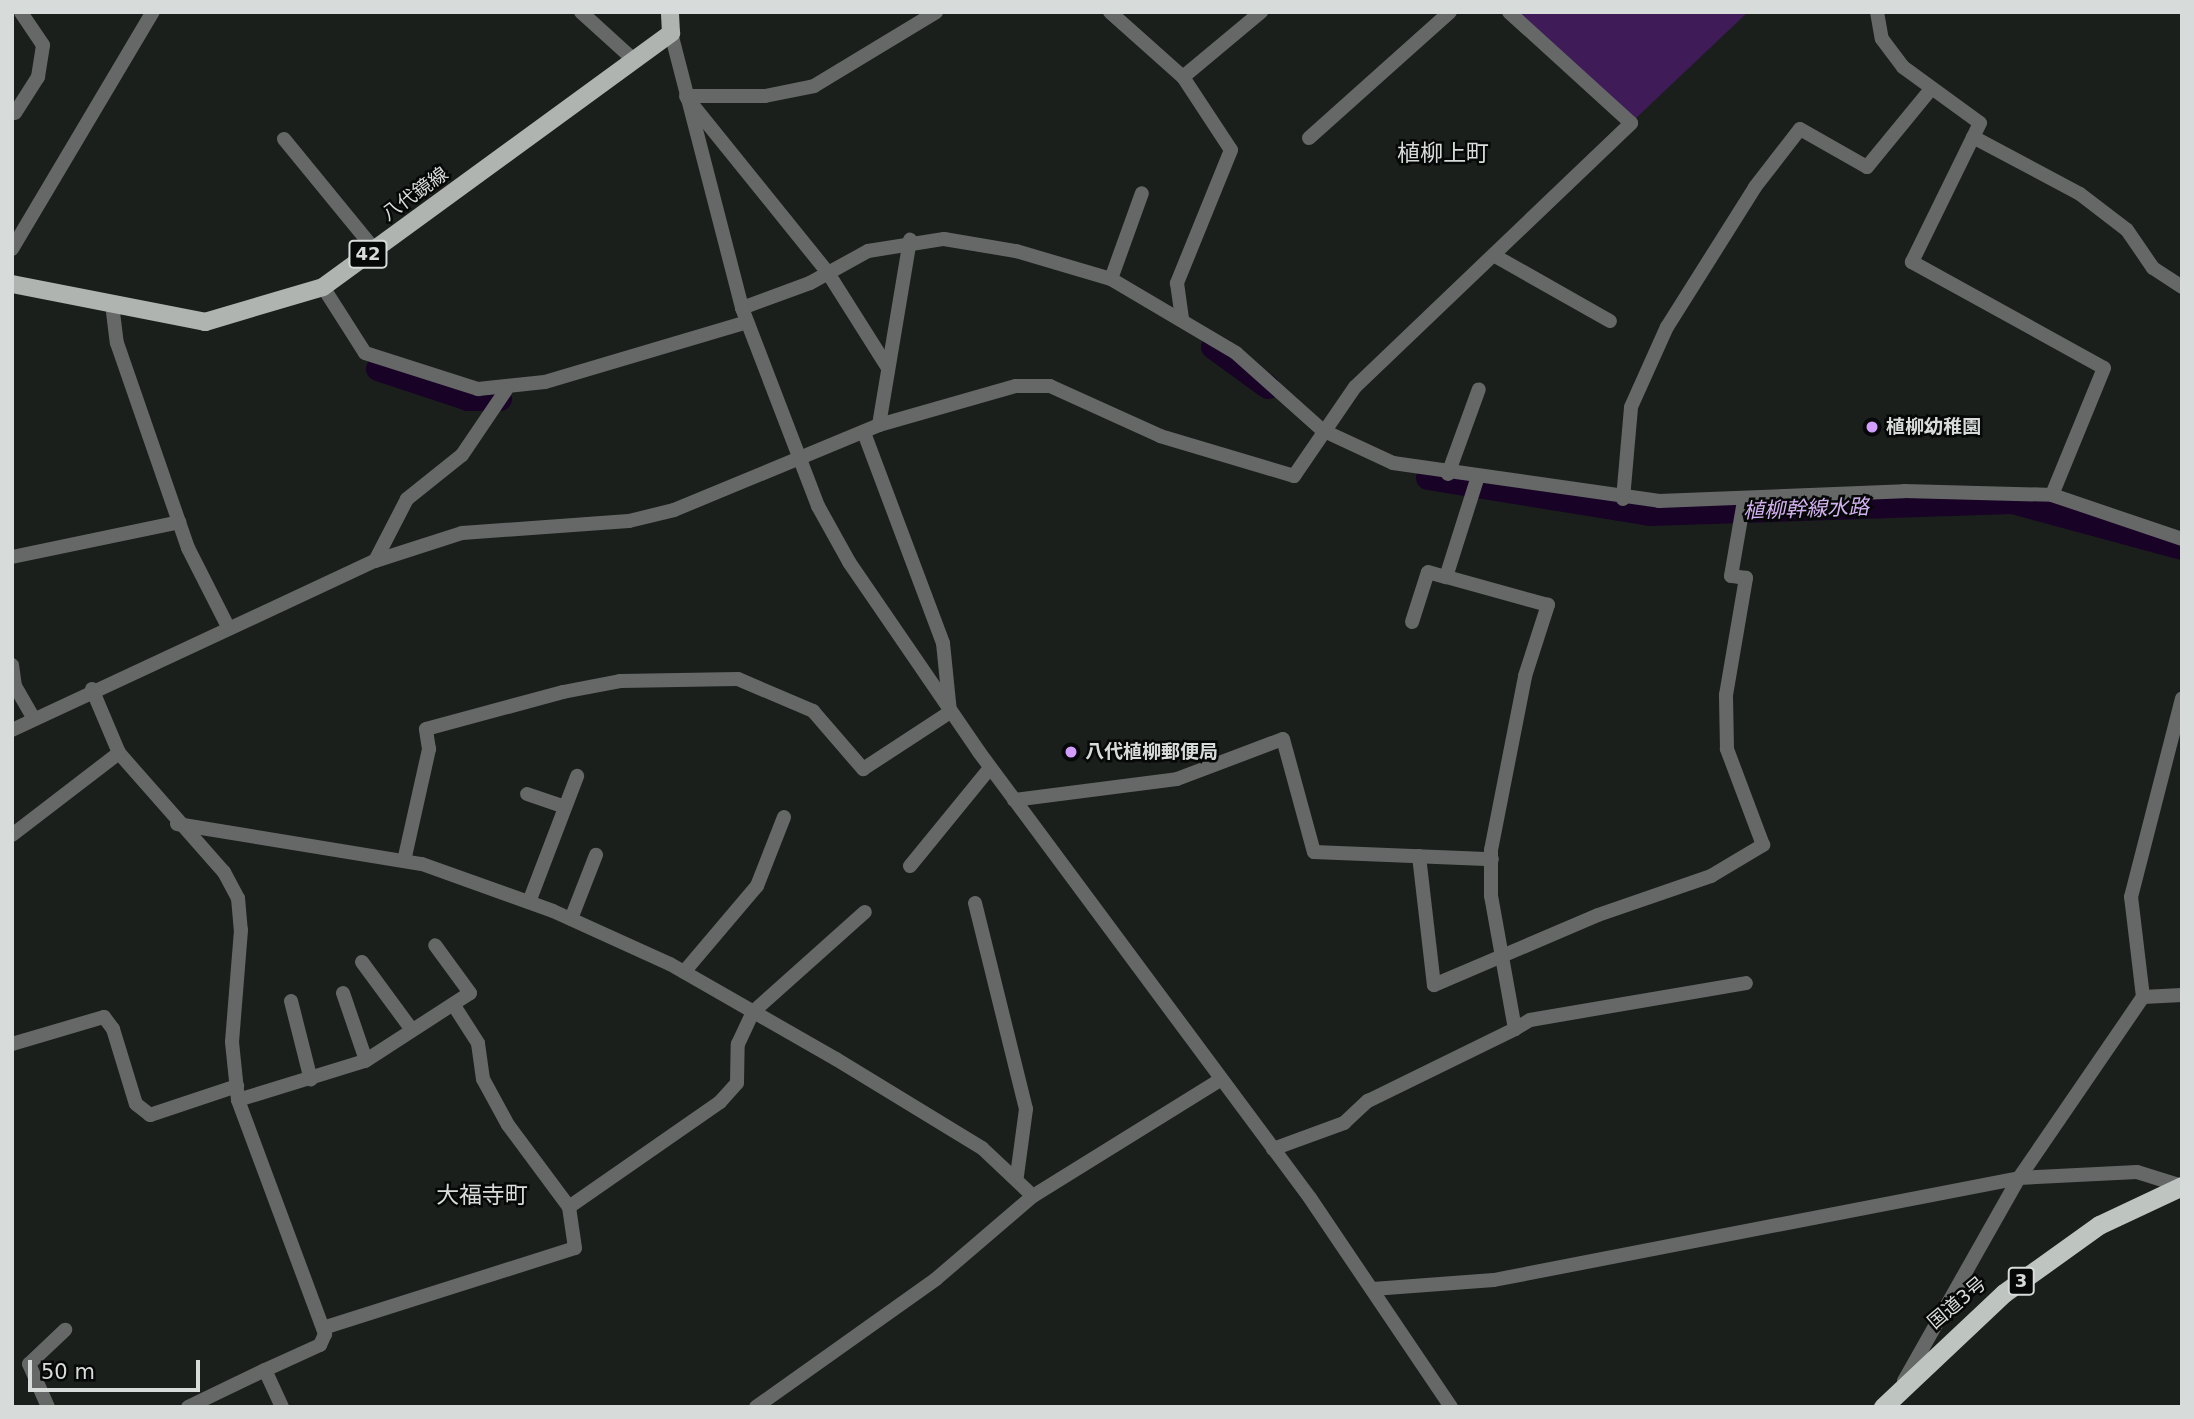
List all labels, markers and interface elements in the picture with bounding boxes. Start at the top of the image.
district label: 植柳上町 [1397,139,1489,167]
street label: 八代鏡線 [378,162,452,226]
road number: 42 [347,240,389,268]
place label: 植柳幼稚園 [1886,416,1981,438]
marker: 植柳幼稚園 [1864,419,1880,435]
water label: 植柳幹線水路 [1743,494,1869,524]
place label: 八代植柳郵便局 [1085,741,1218,763]
marker: 八代植柳郵便局 [1063,744,1079,760]
district label: 大福寺町 [436,1181,528,1209]
road number: 3 [2007,1266,2035,1296]
street label: 国道3号 [1923,1272,1991,1334]
scale bar [32,1346,203,1390]
text: 50 m [41,1360,95,1384]

